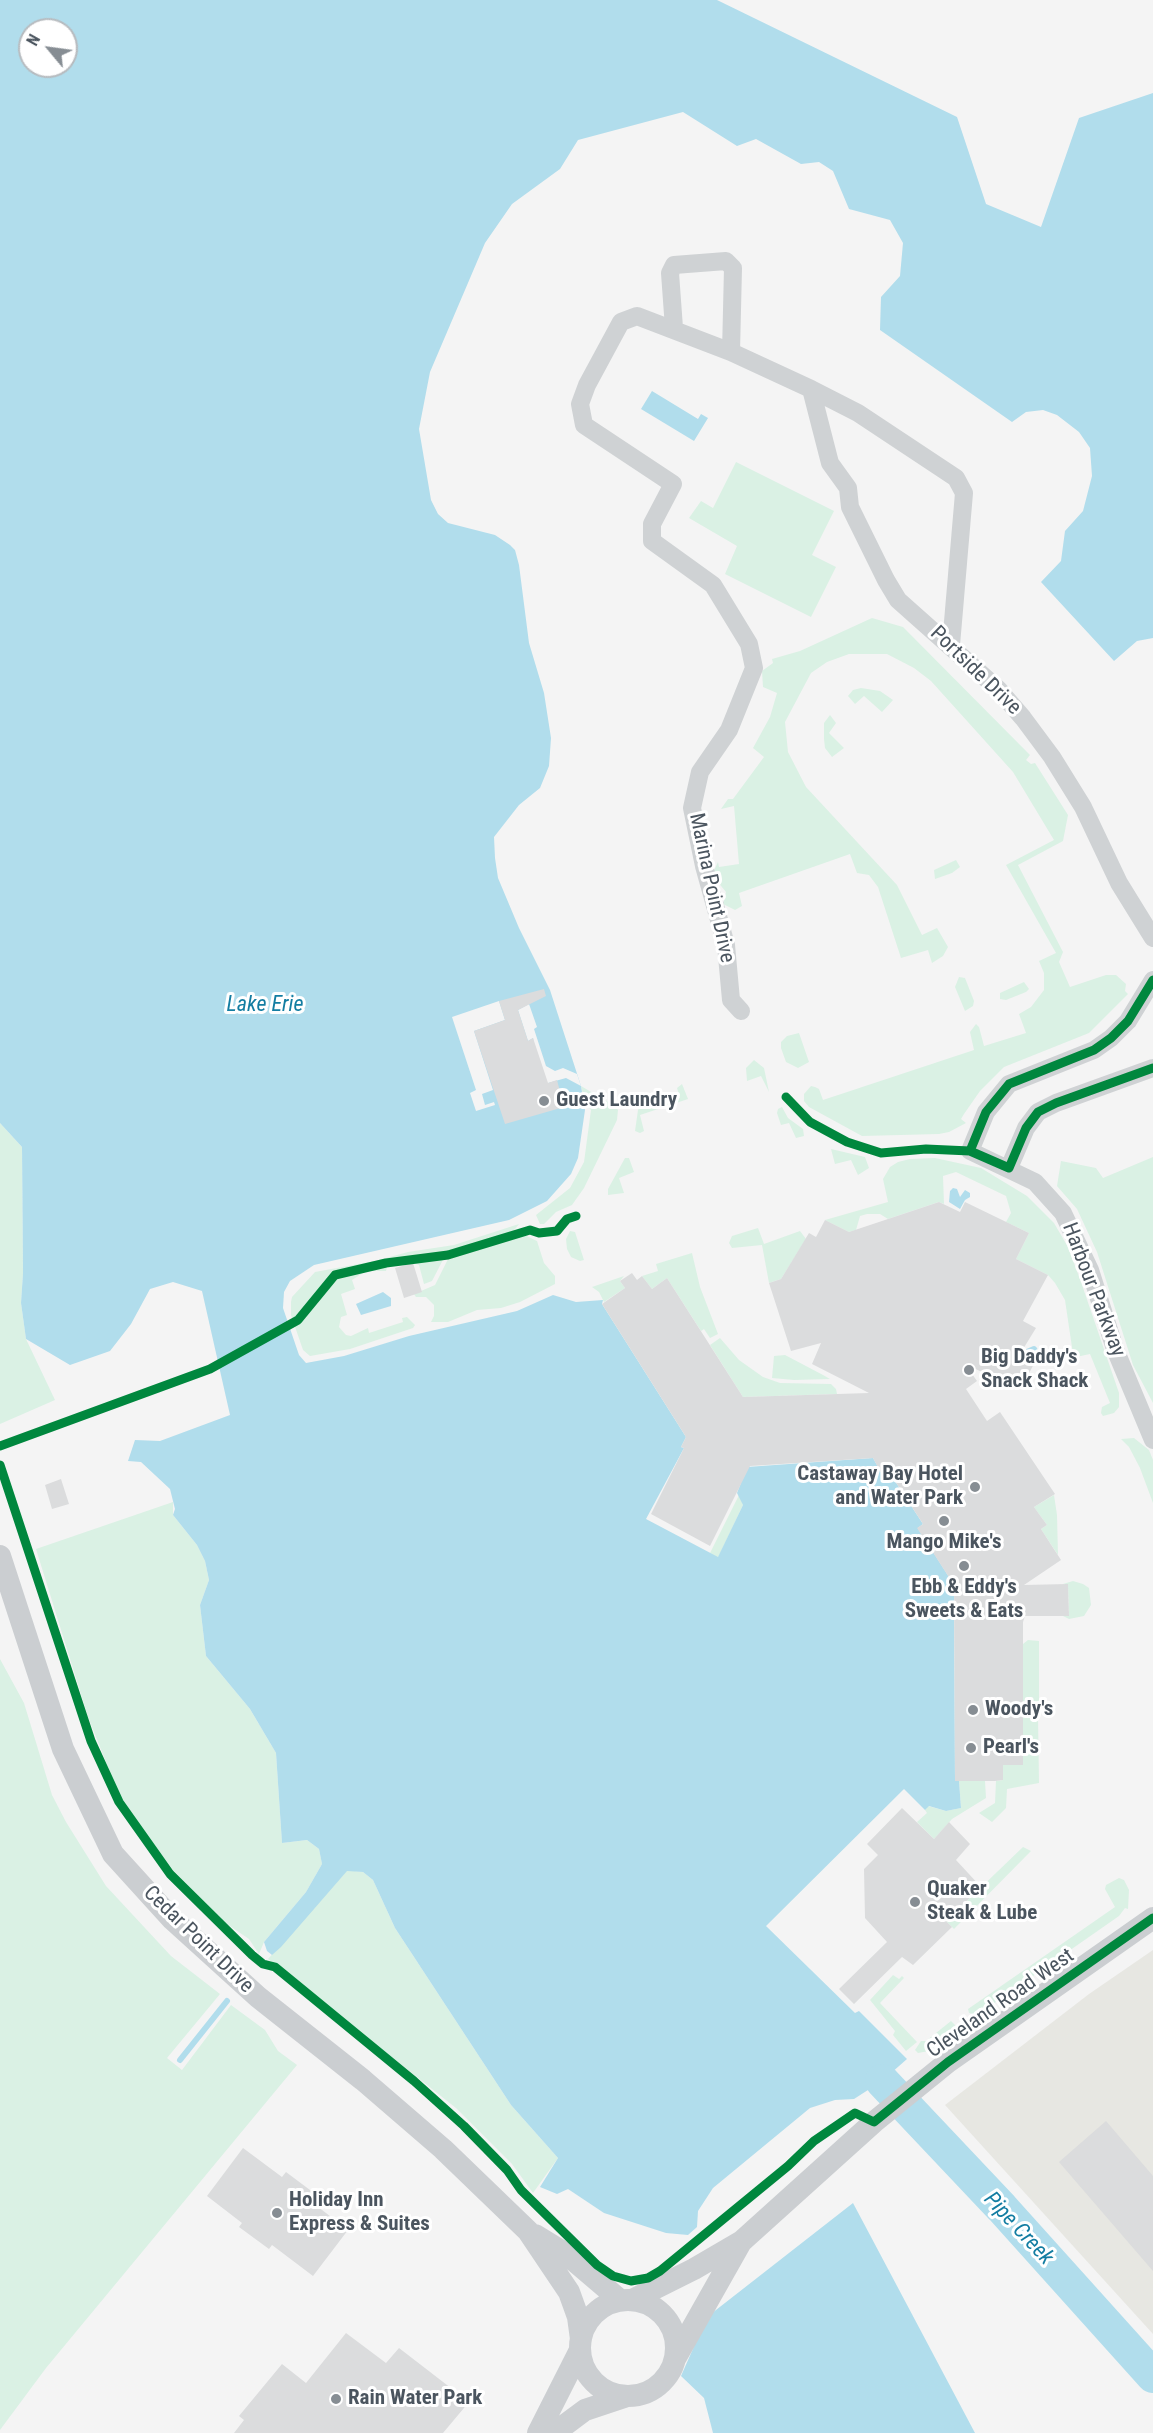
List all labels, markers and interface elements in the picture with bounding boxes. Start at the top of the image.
north arrow [18,18,78,78]
text: N [23,31,44,49]
street label: Portside Drive [924,621,1026,721]
street label: Marina Point Drive [683,811,739,965]
water label: Lake Erie [227,992,303,1018]
place label: Guest Laundry [556,1088,677,1114]
marker: Guest Laundry [537,1094,551,1108]
street label: Harbour Parkway [1056,1219,1130,1361]
place label: Big Daddy's Snack Shack [981,1345,1088,1395]
marker: Big Daddy's Snack Shack [962,1363,976,1377]
place label: Castaway Bay Hotel and Water Park [797,1462,963,1512]
marker: Castaway Bay Hotel and Water Park [968,1480,982,1494]
marker: Mango Mike's [937,1514,951,1528]
place label: Mango Mike's [887,1530,1001,1556]
marker: Ebb & Eddy's Sweets & Eats [957,1559,971,1573]
place label: Ebb & Eddy's Sweets & Eats [905,1575,1023,1625]
place label: Woody's [985,1697,1053,1723]
marker: Woody's [966,1703,980,1717]
place label: Pearl's [983,1735,1039,1761]
marker: Pearl's [964,1741,978,1755]
place label: Quaker Steak & Lube [927,1877,1037,1927]
street label: Cedar Point Drive [138,1881,258,1999]
marker: Quaker Steak & Lube [908,1895,922,1909]
street label: Cleveland Road West [923,1944,1079,2064]
water label: Pipe Creek [978,2187,1058,2271]
place label: Holiday Inn Express & Suites [289,2188,430,2238]
marker: Holiday Inn Express & Suites [270,2206,284,2220]
place label: Rain Water Park [348,2386,482,2412]
marker: Rain Water Park [329,2392,343,2406]

